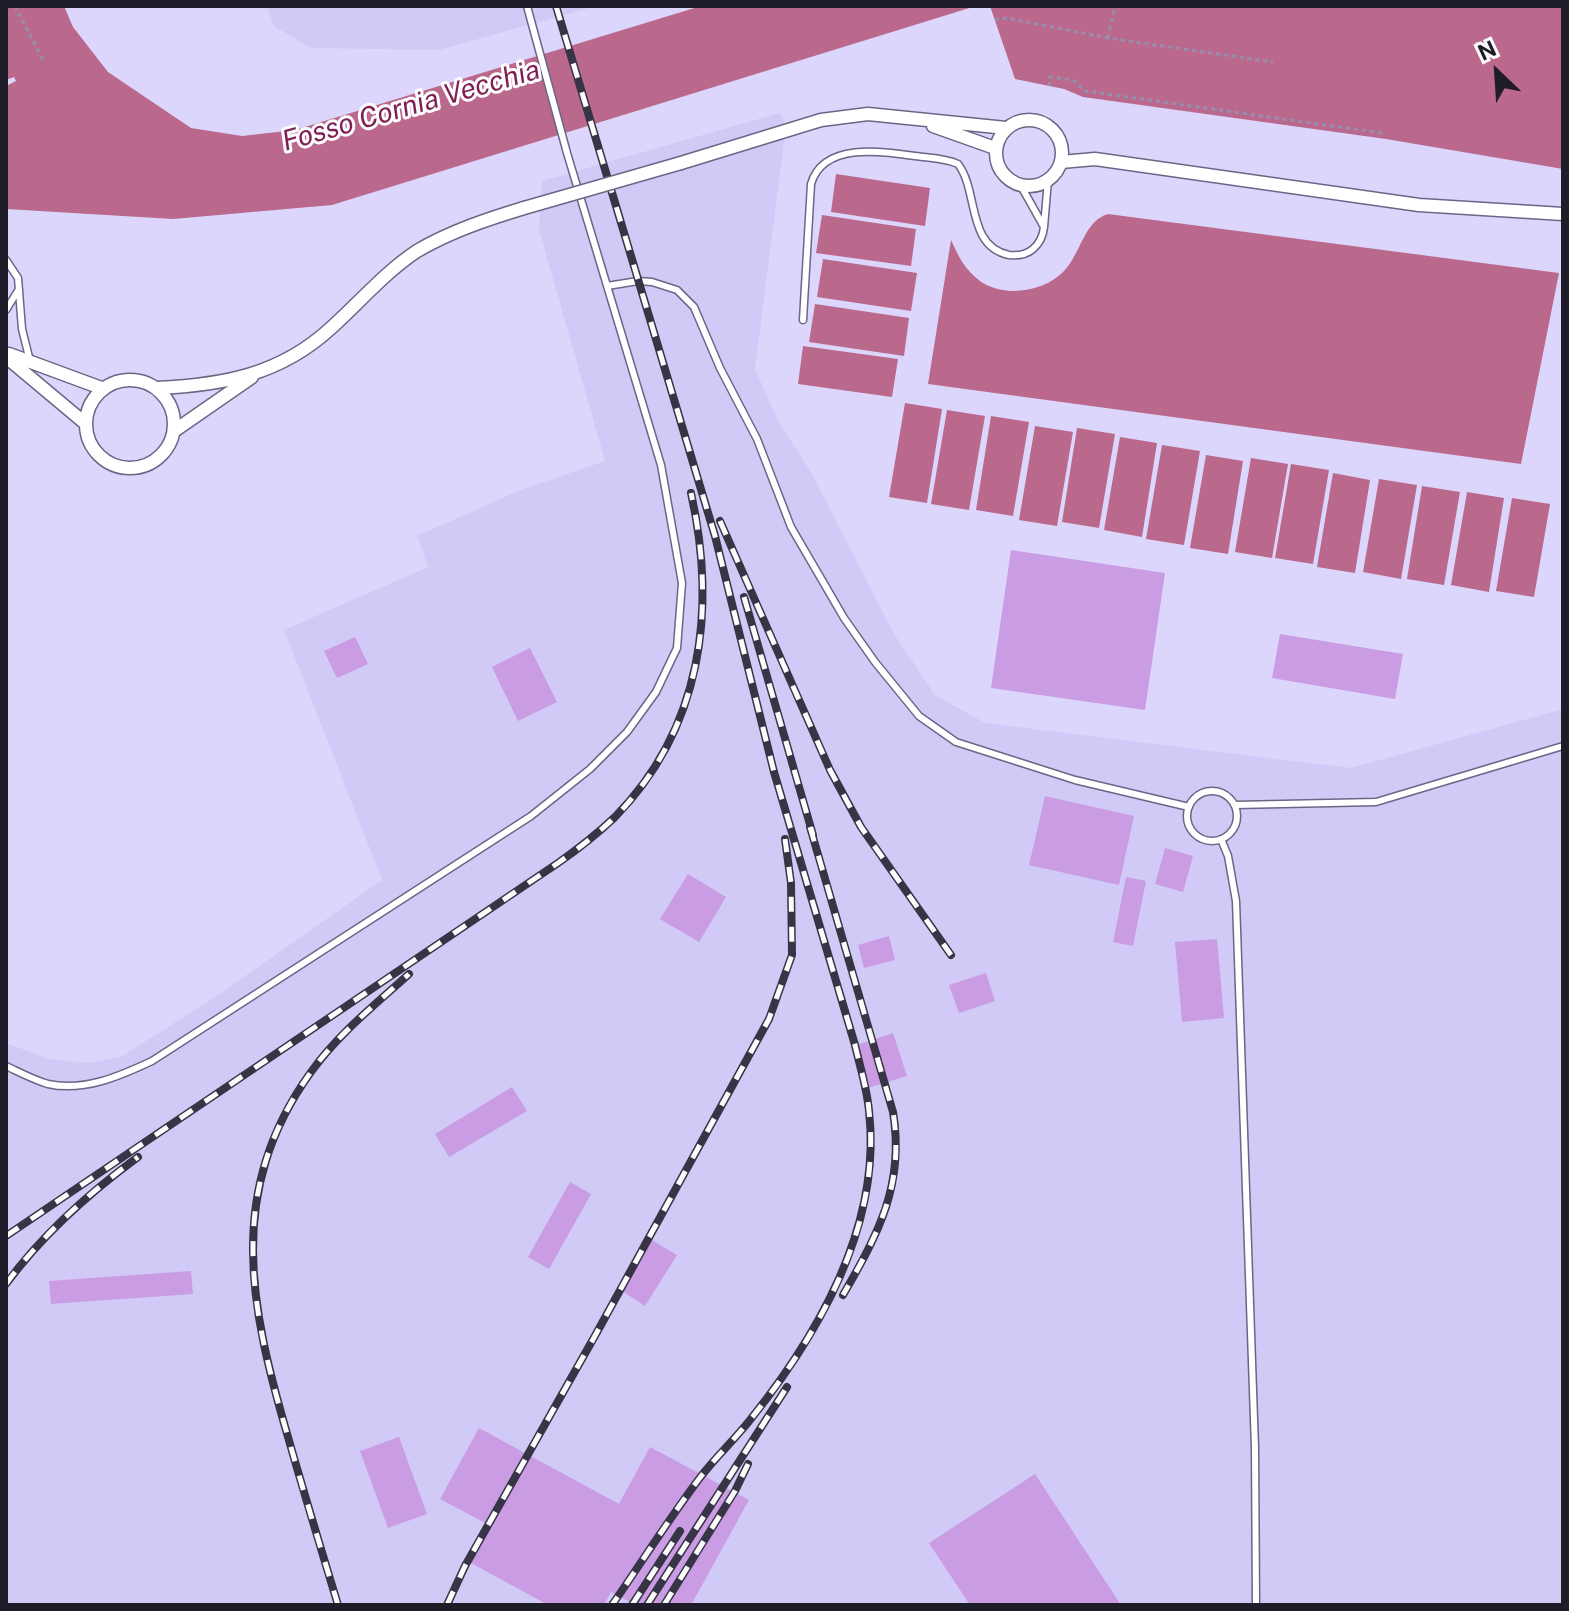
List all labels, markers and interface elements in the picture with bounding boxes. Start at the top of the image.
north arrow [1457,32,1537,112]
text: N [1474,35,1500,66]
water label: Fosso Cornia Vecchia [278,53,544,159]

